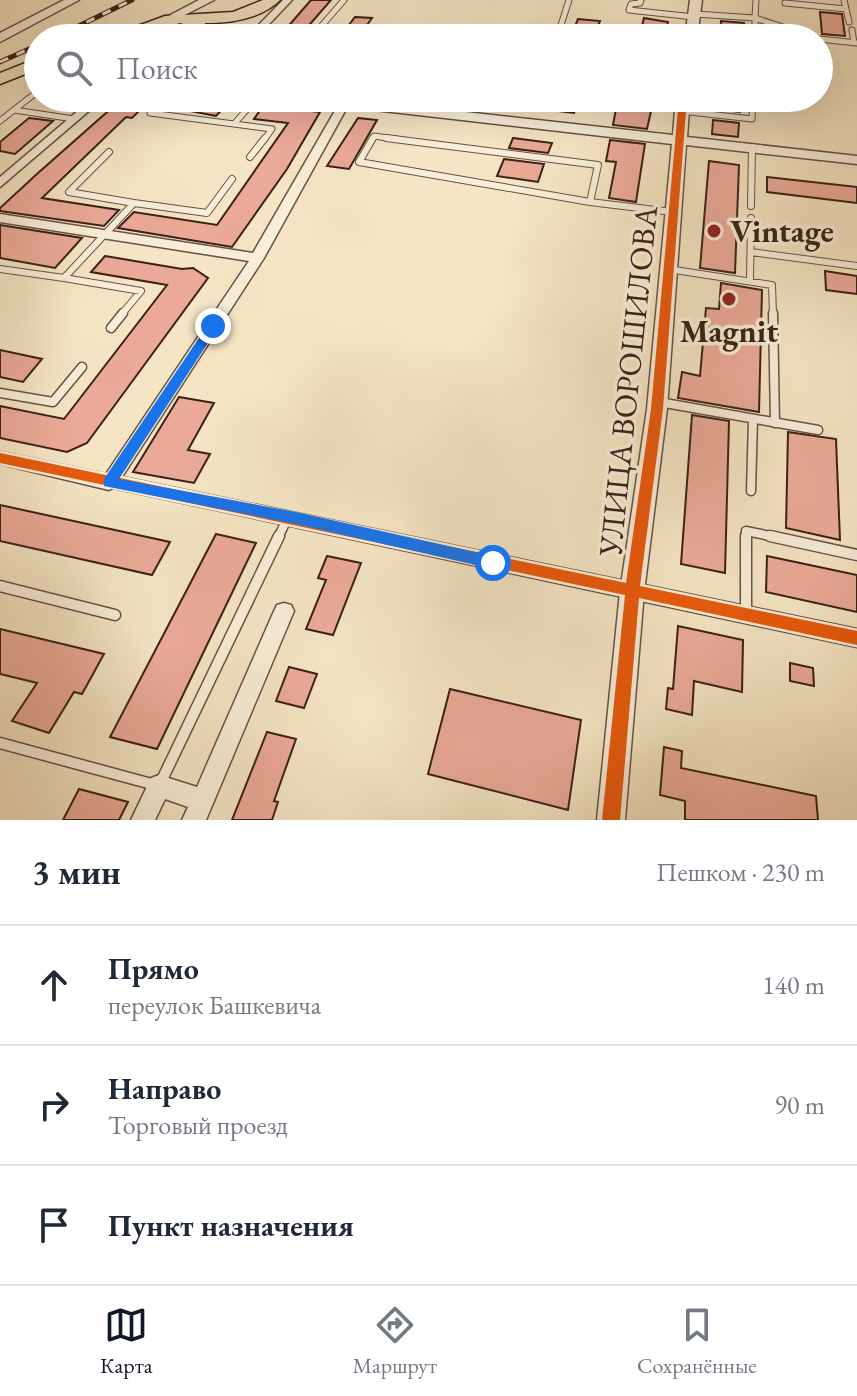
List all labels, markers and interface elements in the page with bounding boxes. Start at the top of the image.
search box [24,24,833,112]
icon: search [52,46,96,90]
text: Поиск [116,49,198,88]
street label: УЛИЦА ВОРОШИЛОВА [589,203,667,559]
place label: Vintage [730,210,834,252]
marker: Vintage [705,222,723,240]
marker: Magnit [720,290,738,308]
route end [195,308,231,344]
place label: Magnit [680,310,778,352]
route start [475,545,511,581]
text: 3 мин [32,850,121,894]
text: Пешком · 230 m [656,855,825,889]
text: Прямо [108,949,199,988]
icon: ahead [32,963,76,1007]
text: 140 m [762,968,825,1002]
text: переулок Башкевича [108,988,321,1022]
text: Направо [108,1069,221,1108]
icon: right [32,1083,76,1127]
text: 90 m [775,1088,825,1122]
text: Торговый проезд [108,1108,288,1142]
icon: arrive [32,1203,76,1247]
text: Пункт назначения [108,1206,354,1245]
tab: Карта [100,1303,153,1380]
tab: Маршрут [353,1303,437,1380]
tab: Сохранённые [637,1303,757,1380]

